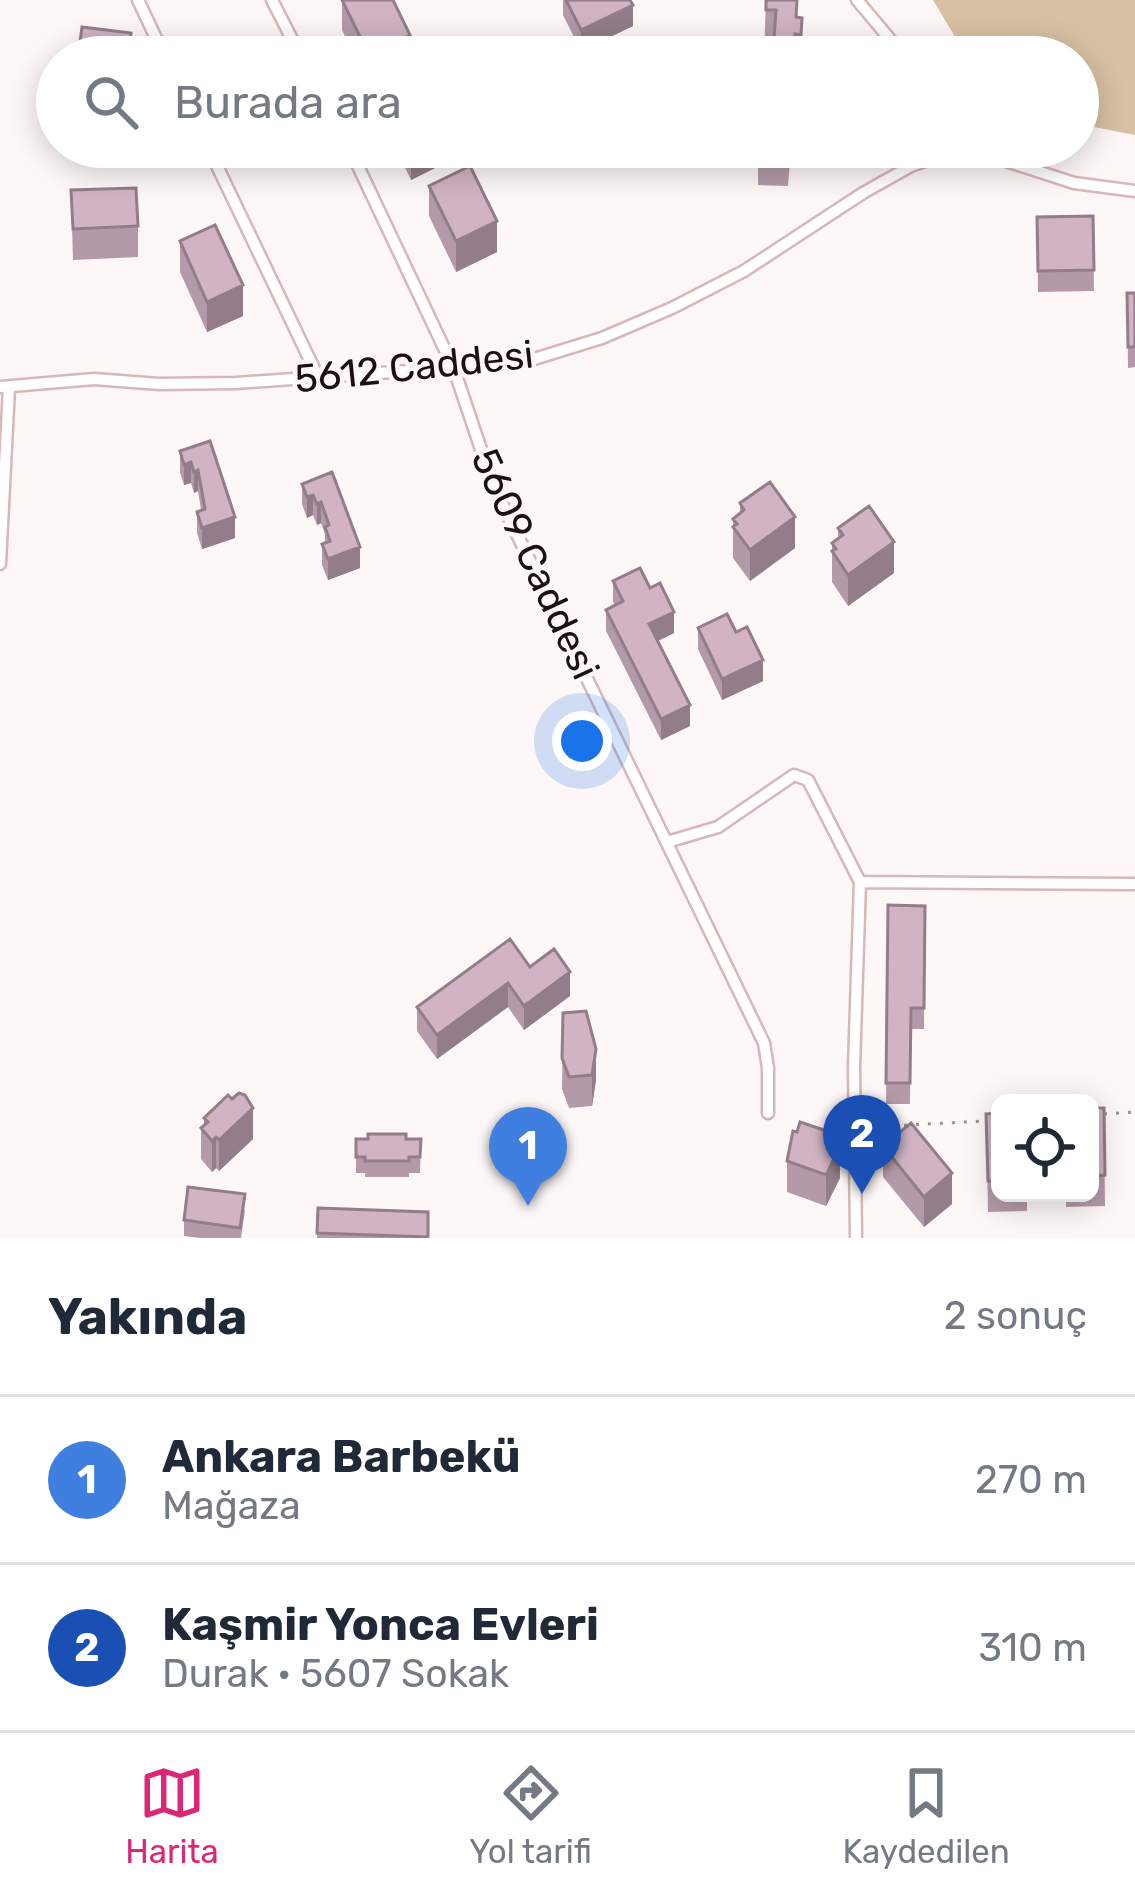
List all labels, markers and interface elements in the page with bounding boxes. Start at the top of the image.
search box [36,36,1099,168]
icon: search [78,69,144,135]
text: Burada ara [174,76,402,129]
street label: 5612 Caddesi [292,332,536,402]
street label: 5609 Caddesi [461,441,609,687]
your location [552,711,612,771]
map controls [991,1094,1099,1202]
button: locate [991,1094,1099,1202]
pin: 2 [823,1095,901,1194]
pin: 1 [489,1107,567,1206]
text: Yakında [48,1286,247,1347]
text: 2 sonuç [944,1293,1087,1339]
text: Ankara Barbekü [162,1430,521,1483]
text: 1 [77,1457,97,1503]
text: 270 m [975,1457,1087,1503]
text: Mağaza [162,1483,301,1529]
text: Kaşmir Yonca Evleri [162,1598,599,1651]
text: 2 [74,1625,100,1671]
text: 310 m [979,1625,1087,1671]
text: Durak · 5607 Sokak [162,1651,509,1697]
tab: Harita [125,1760,219,1871]
tab: Yol tarifi [469,1760,592,1871]
tab: Kaydedilen [842,1760,1010,1871]

